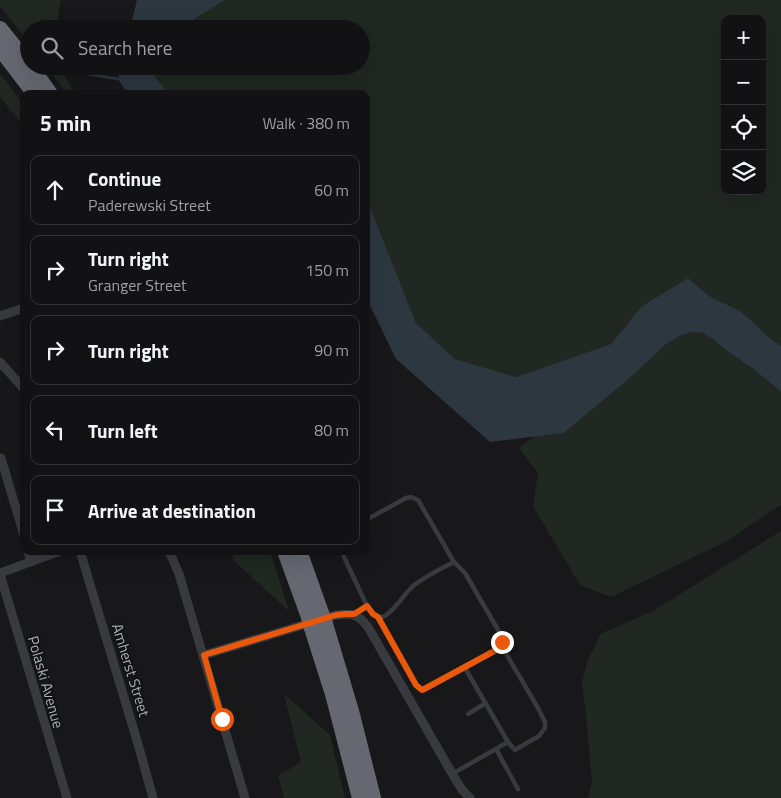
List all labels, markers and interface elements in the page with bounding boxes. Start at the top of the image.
map controls [721,15,766,195]
button: + [721,15,766,60]
search box [20,20,370,75]
text: Search here [78,33,172,62]
icon: search [38,34,66,62]
button: − [721,60,766,105]
button: locate [721,105,766,150]
text: 5 min [40,107,91,139]
text: Walk · 380 m [262,111,350,135]
button: layers [721,150,766,195]
text: Continue [88,164,161,193]
icon: ahead [41,176,69,204]
text: 60 m [314,178,349,202]
text: Paderewski Street [88,193,211,217]
text: Turn right [88,244,169,273]
icon: right [41,256,69,284]
text: 150 m [305,258,349,282]
text: Granger Street [88,273,187,297]
icon: right [41,336,69,364]
text: Turn right [88,336,169,365]
text: 90 m [314,338,349,362]
icon: left [41,416,69,444]
text: Turn left [88,416,158,445]
text: 80 m [314,418,349,442]
icon: arrive [41,496,69,524]
text: Arrive at destination [88,496,256,525]
street label: Amherst Street [106,620,156,720]
route end [491,631,514,654]
street label: Polaski Avenue [22,633,70,731]
route start [211,708,234,731]

